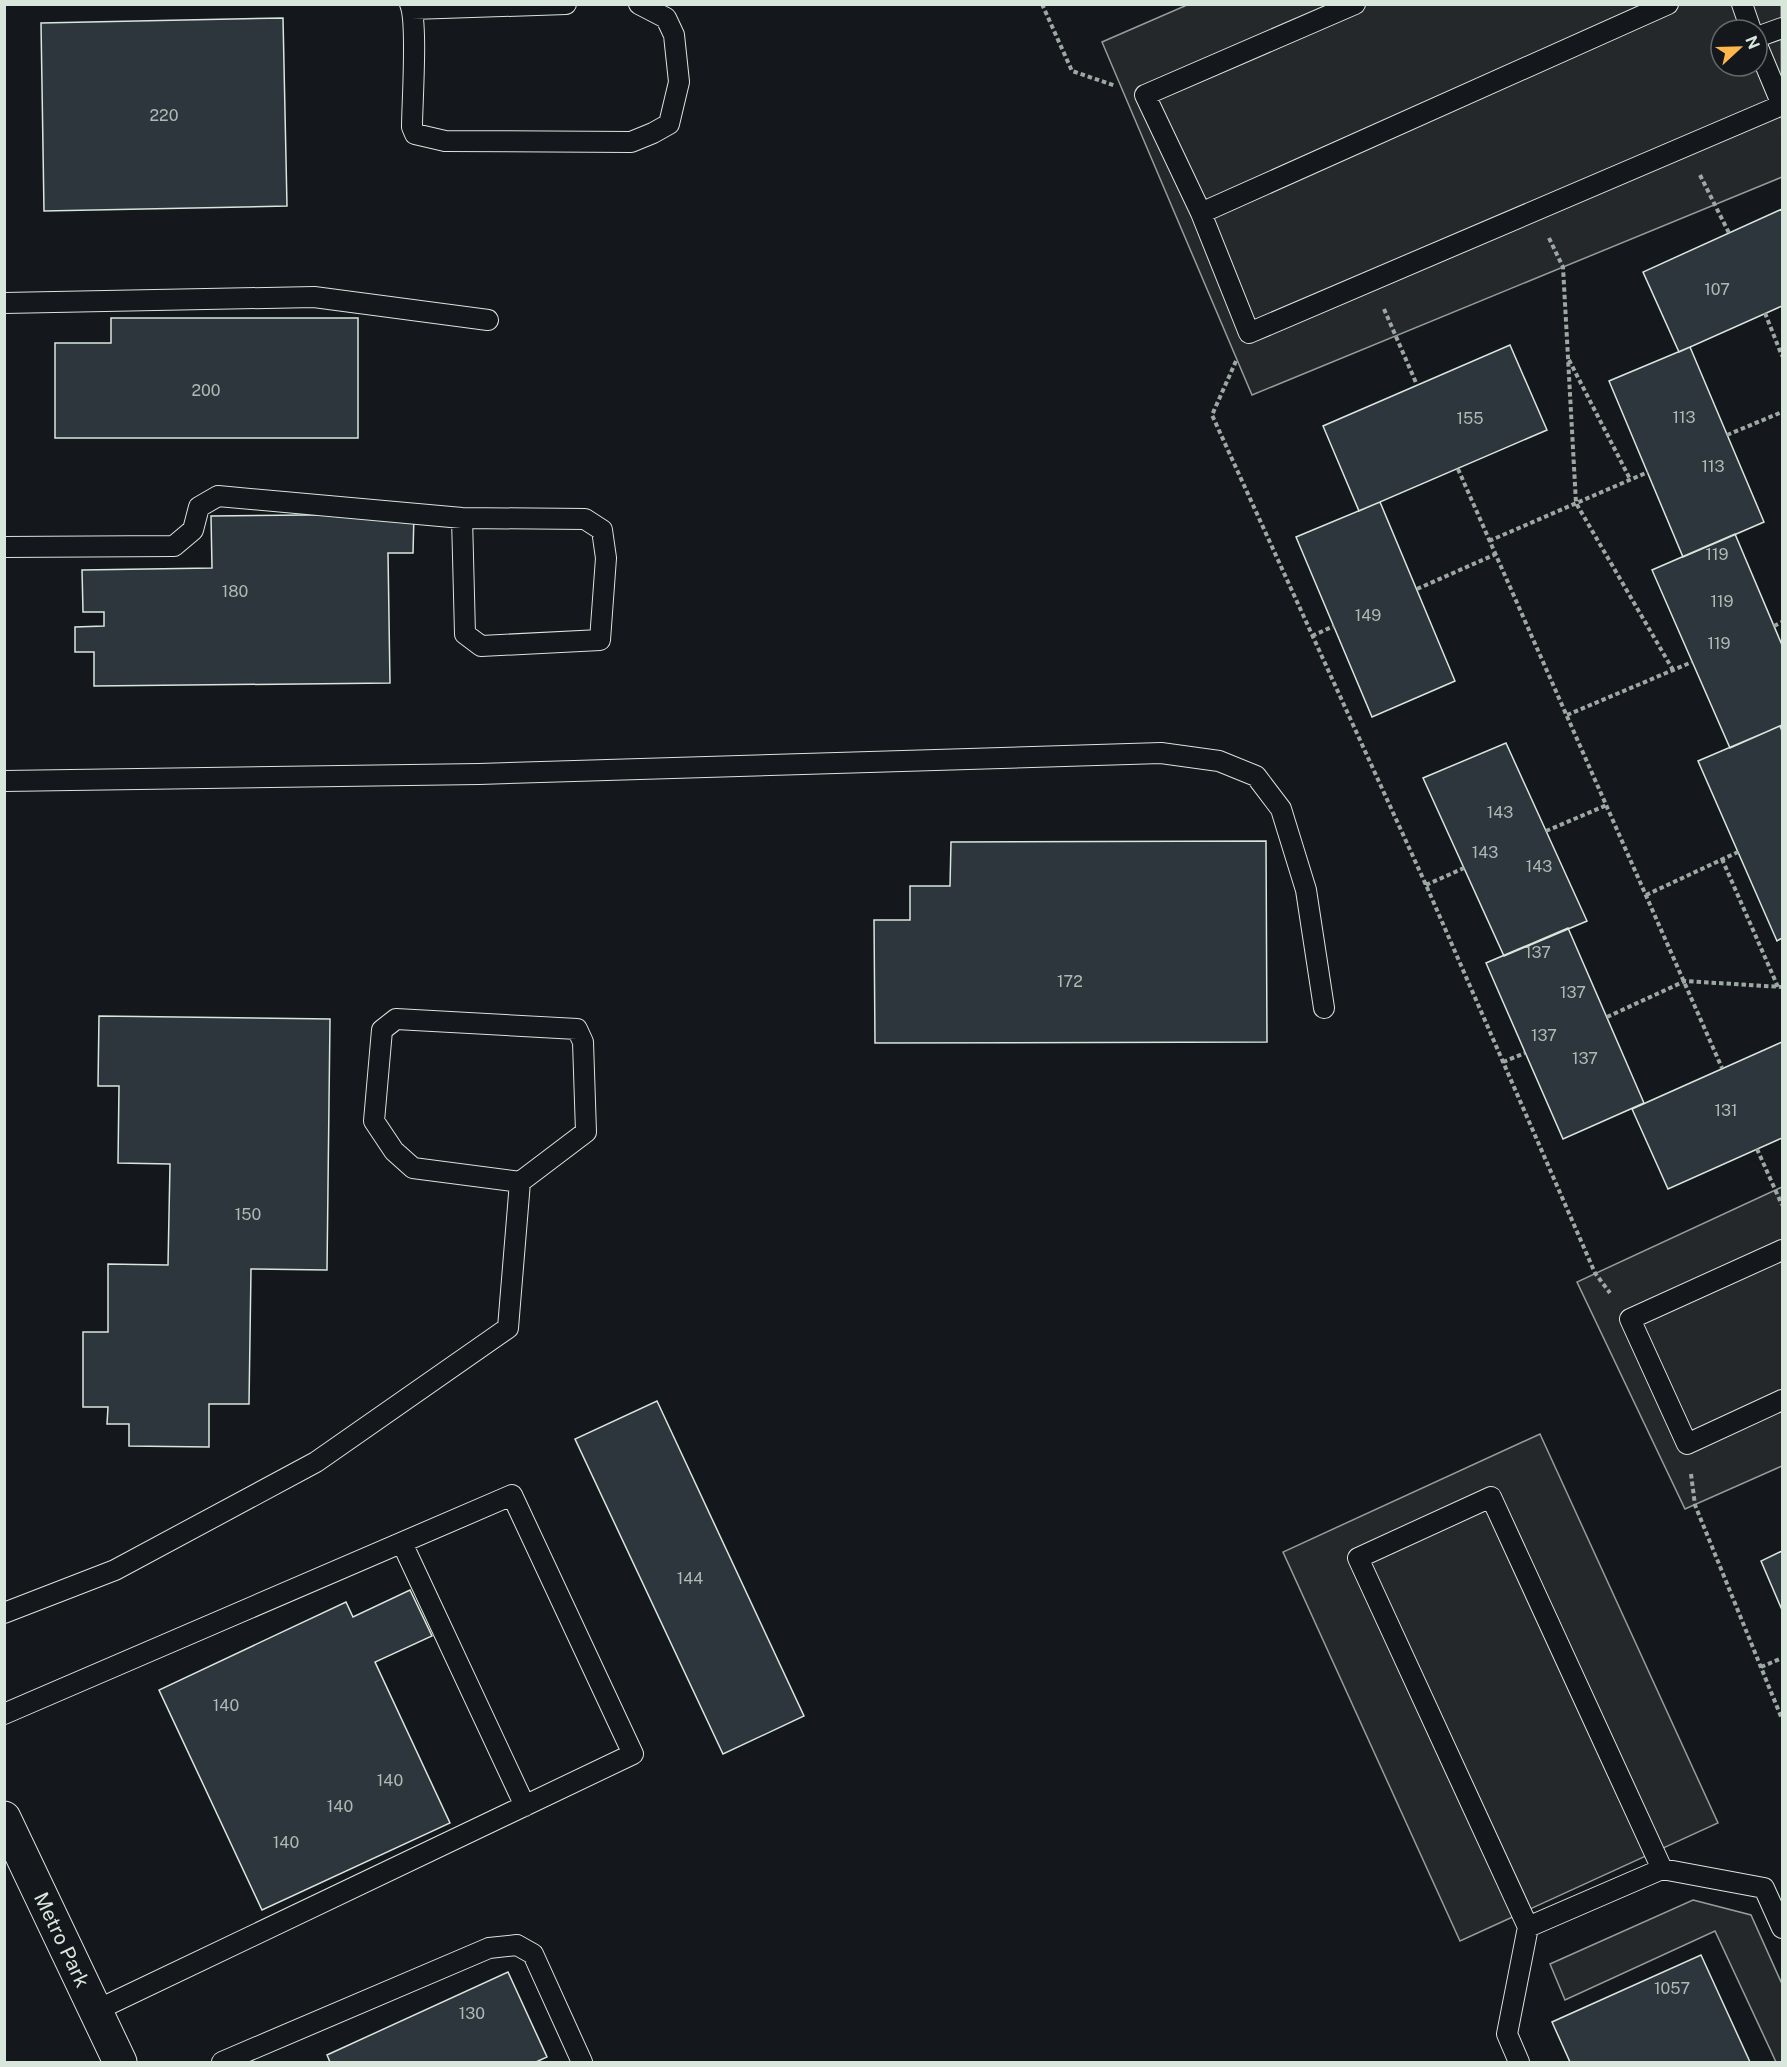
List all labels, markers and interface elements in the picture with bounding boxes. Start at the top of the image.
north arrow [1709,18,1769,78]
text: N [1741,33,1764,52]
house number: 220 [150,106,179,125]
house number: 107 [1704,280,1730,299]
house number: 200 [191,381,221,400]
house number: 113 [1672,408,1696,427]
house number: 155 [1456,409,1484,428]
house number: 113 [1701,457,1725,476]
house number: 119 [1705,545,1729,564]
house number: 180 [222,582,248,601]
house number: 119 [1710,592,1734,611]
house number: 149 [1355,606,1381,625]
house number: 119 [1707,634,1731,653]
house number: 143 [1487,803,1513,822]
house number: 143 [1472,843,1498,862]
house number: 143 [1526,857,1552,876]
house number: 137 [1525,943,1551,962]
house number: 172 [1057,972,1083,991]
house number: 137 [1560,983,1586,1002]
house number: 137 [1531,1026,1557,1045]
house number: 137 [1572,1049,1598,1068]
house number: 131 [1714,1101,1738,1120]
house number: 150 [235,1205,261,1224]
house number: 144 [677,1569,703,1588]
house number: 140 [213,1696,239,1715]
house number: 140 [377,1771,403,1790]
house number: 140 [327,1797,353,1816]
house number: 140 [273,1833,299,1852]
street label: Metro Park [29,1888,95,1991]
house number: 1057 [1654,1979,1690,1998]
house number: 130 [459,2004,485,2023]

